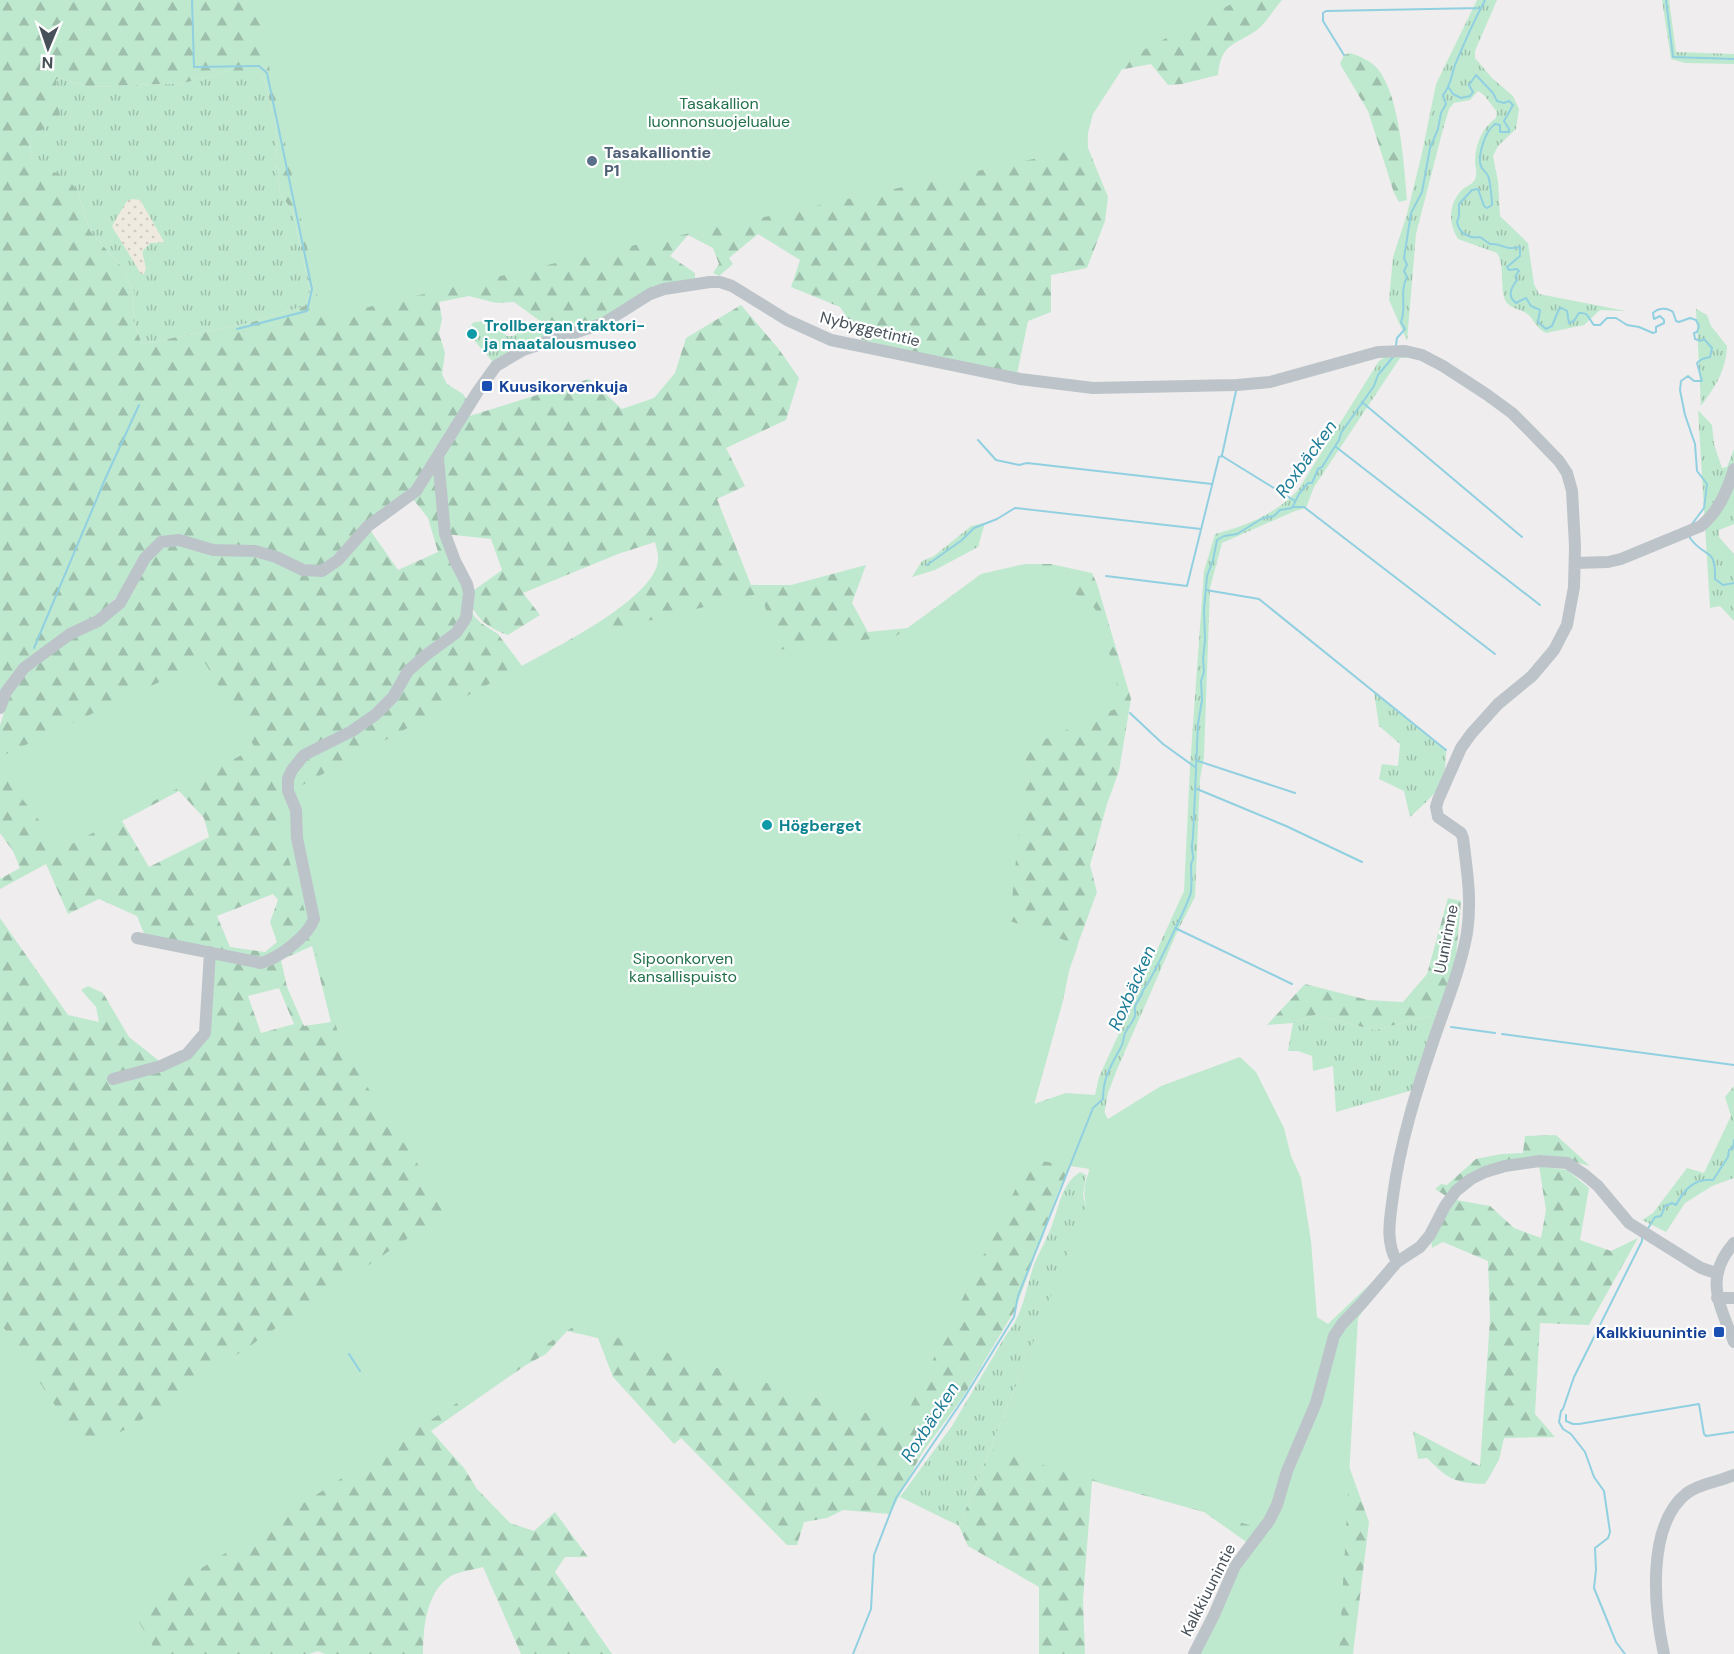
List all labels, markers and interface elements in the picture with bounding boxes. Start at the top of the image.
north arrow [18,18,78,78]
text: N [41,52,54,73]
park label: Tasakallion luonnonsuojelualue [648,93,790,132]
place label: Tasakalliontie P1 [604,142,711,181]
marker: Tasakalliontie P1 [585,154,599,168]
street label: Nybyggetintie [818,306,922,352]
place label: Trollbergan traktori- ja maatalousmuseo [483,315,645,354]
marker: Trollbergan traktori- ja maatalousmuseo [465,327,479,341]
place label: Kuusikorvenkuja [499,376,628,397]
marker: Kuusikorvenkuja [480,379,494,393]
water label: Roxbäcken [1270,415,1342,503]
place label: Högberget [779,815,861,836]
marker: Högberget [760,818,774,832]
street label: Uunirinne [1429,903,1463,975]
water label: Roxbäcken [1103,942,1161,1034]
park label: Sipoonkorven kansallispuisto [629,948,737,987]
place label: Kalkkiuunintie [1596,1322,1707,1343]
marker: Kalkkiuunintie [1712,1325,1726,1339]
water label: Roxbäcken [895,1377,965,1467]
street label: Kalkkiuunintie [1176,1540,1240,1640]

